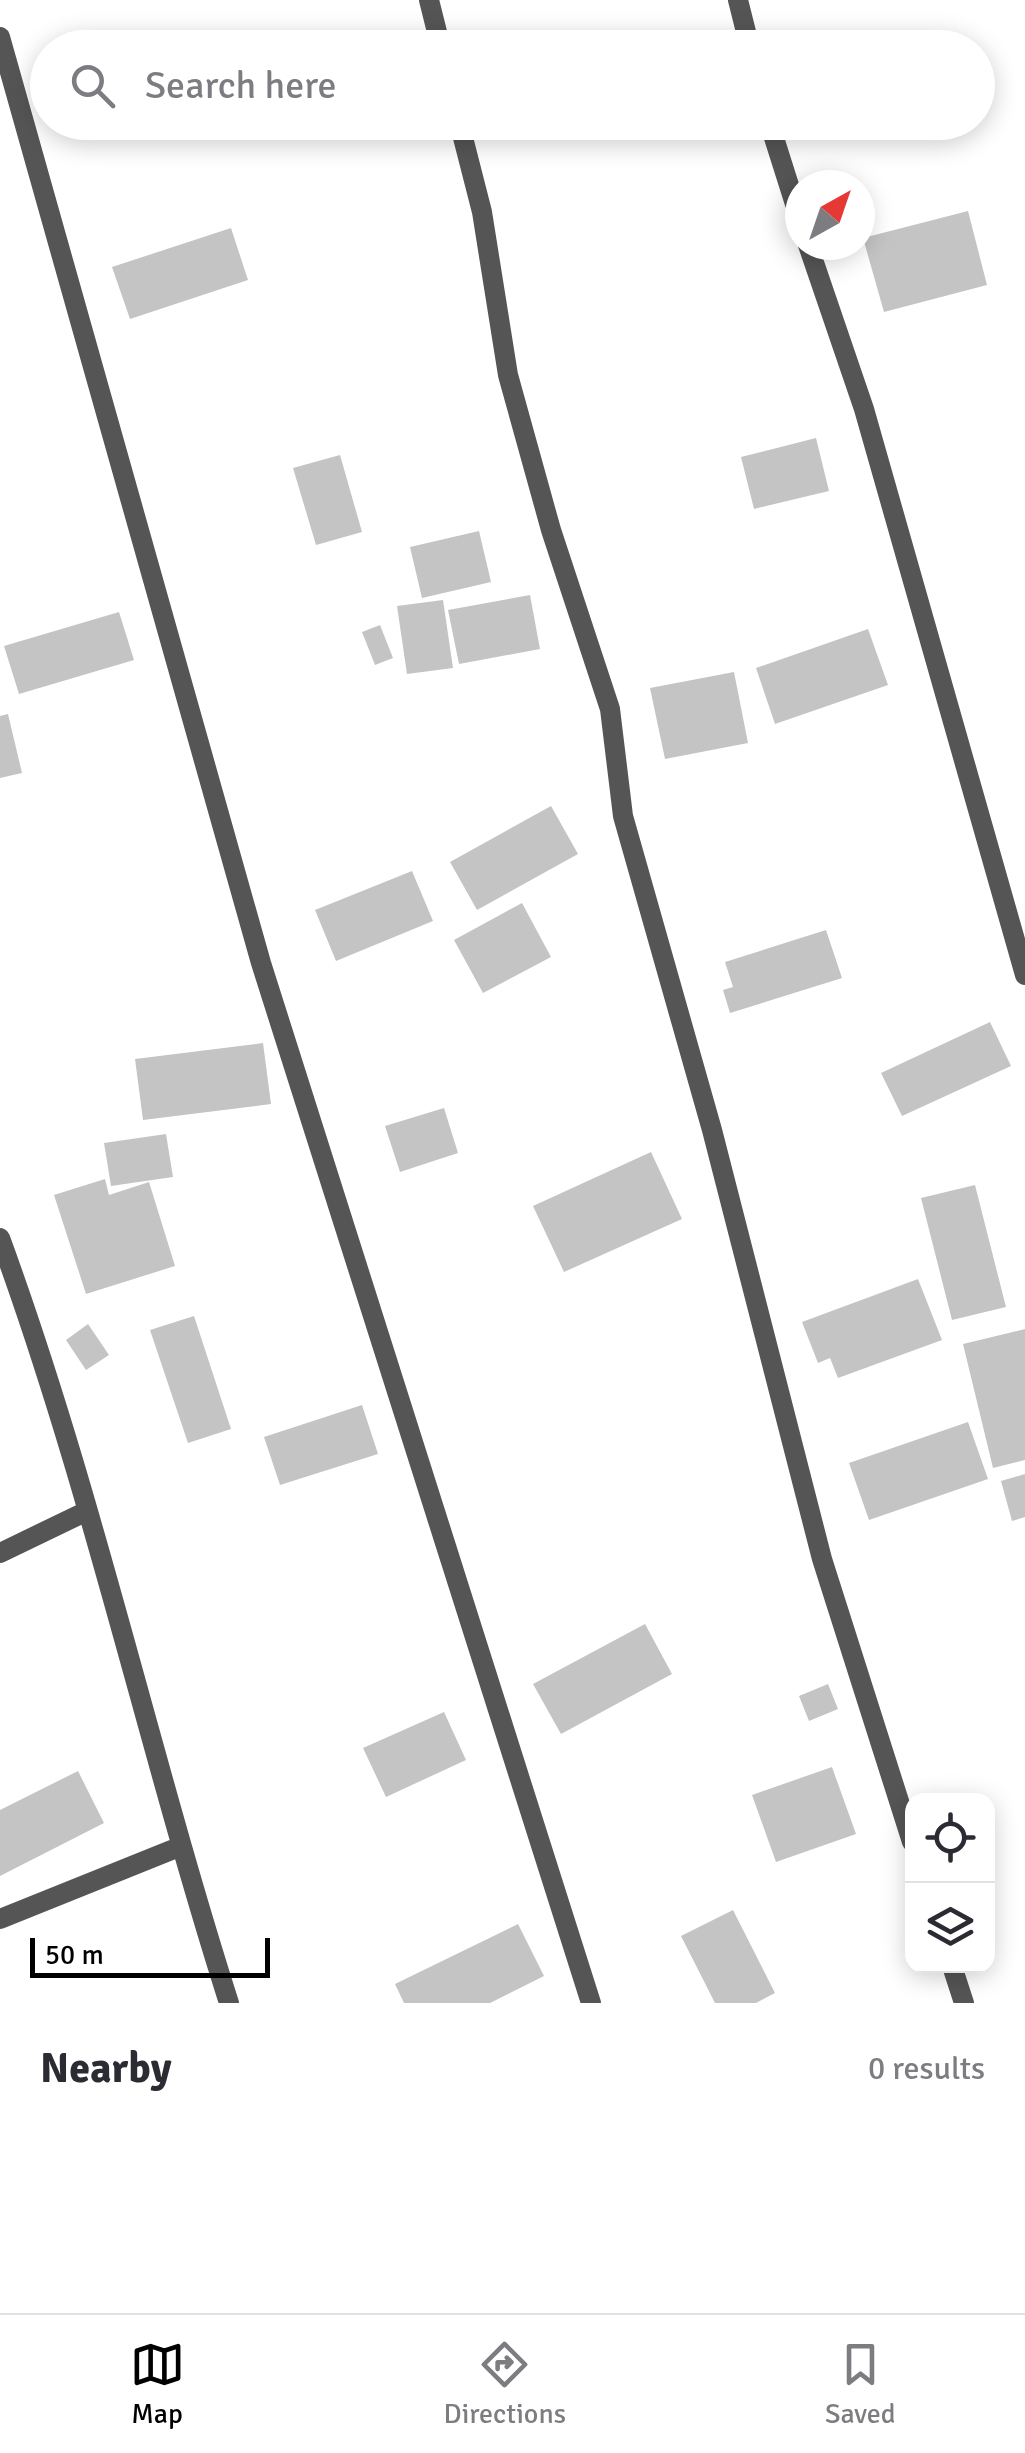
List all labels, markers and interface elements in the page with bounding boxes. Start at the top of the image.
search box [30,30,995,140]
icon: search [65,58,120,113]
text: Search here [145,62,337,109]
north arrow [785,170,875,260]
map controls [905,1793,995,1973]
button: locate [905,1793,995,1883]
button: layers [905,1883,995,1973]
scale bar [30,1933,270,1978]
text: 50 m [45,1938,104,1972]
text: Nearby [40,2043,172,2094]
text: 0 results [868,2049,985,2088]
tab: Map [130,2337,185,2431]
tab: Directions [444,2337,566,2431]
tab: Saved [825,2337,895,2431]

